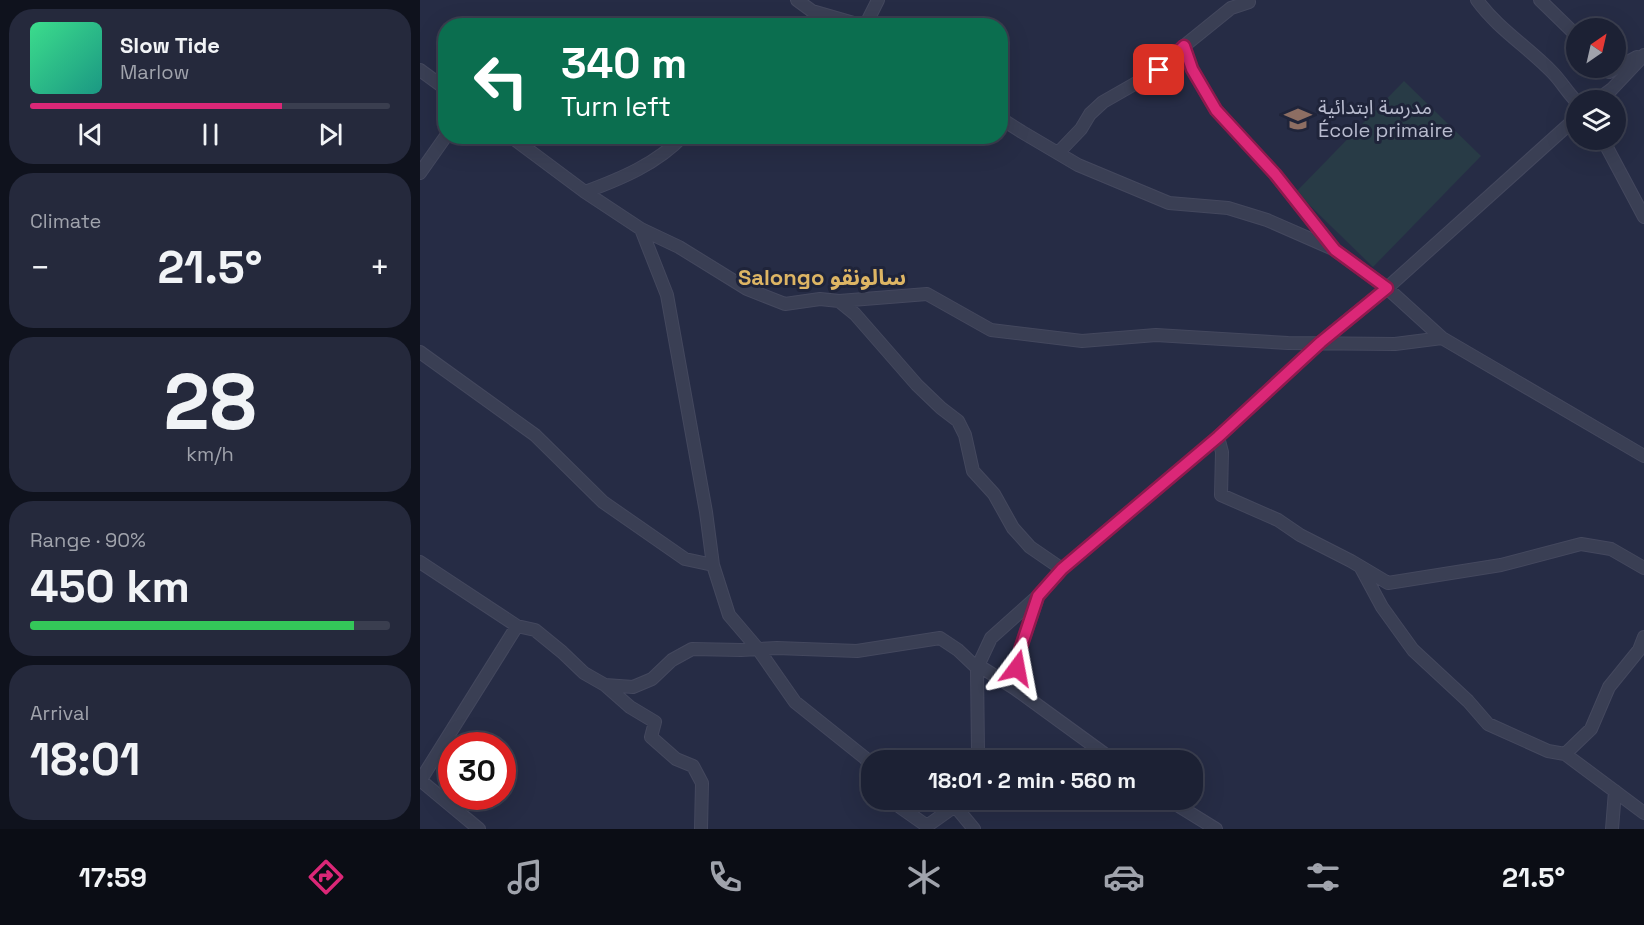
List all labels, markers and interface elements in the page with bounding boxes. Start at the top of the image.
north arrow [1566,18,1626,78]
map controls [1566,18,1626,150]
text: Slow Tide [120,31,220,59]
text: 340 m [561,37,687,90]
icon: left [462,42,540,120]
pin [1133,44,1184,95]
icon: arrive [1142,53,1175,86]
text: Marlow [120,59,189,85]
text: Turn left [561,89,671,124]
button: layers [1566,90,1626,150]
place label: مدرسة ابتدائية École primaire [1318,94,1453,143]
school or university icon: مدرسة ابتدائية École primaire [1283,104,1313,134]
icon: previous [74,118,107,151]
icon: pause [194,118,227,151]
icon: next [314,118,347,151]
text: Climate [30,208,101,234]
text: 21.5° [157,239,263,296]
text: − [30,247,50,289]
text: + [370,247,390,289]
district label: Salongo سالونقو [738,263,906,291]
text: 28 [163,352,257,452]
text: km/h [186,441,234,467]
text: Range · 90% [30,527,146,553]
text: 450 km [30,558,190,615]
position arrow [985,636,1049,700]
text: Arrival [30,700,89,726]
text: 18:01 [30,731,140,788]
speed limit sign: 30 [438,732,516,810]
text: 18:01 · 2 min · 560 m [928,766,1136,794]
icon: directions [305,856,347,898]
icon: music [504,856,546,898]
icon: phone [704,856,746,898]
icon: climate [903,856,945,898]
icon: car [1103,856,1145,898]
icon: filters [1302,856,1344,898]
text: 17:59 [79,860,147,895]
text: 21.5° [1502,860,1565,895]

